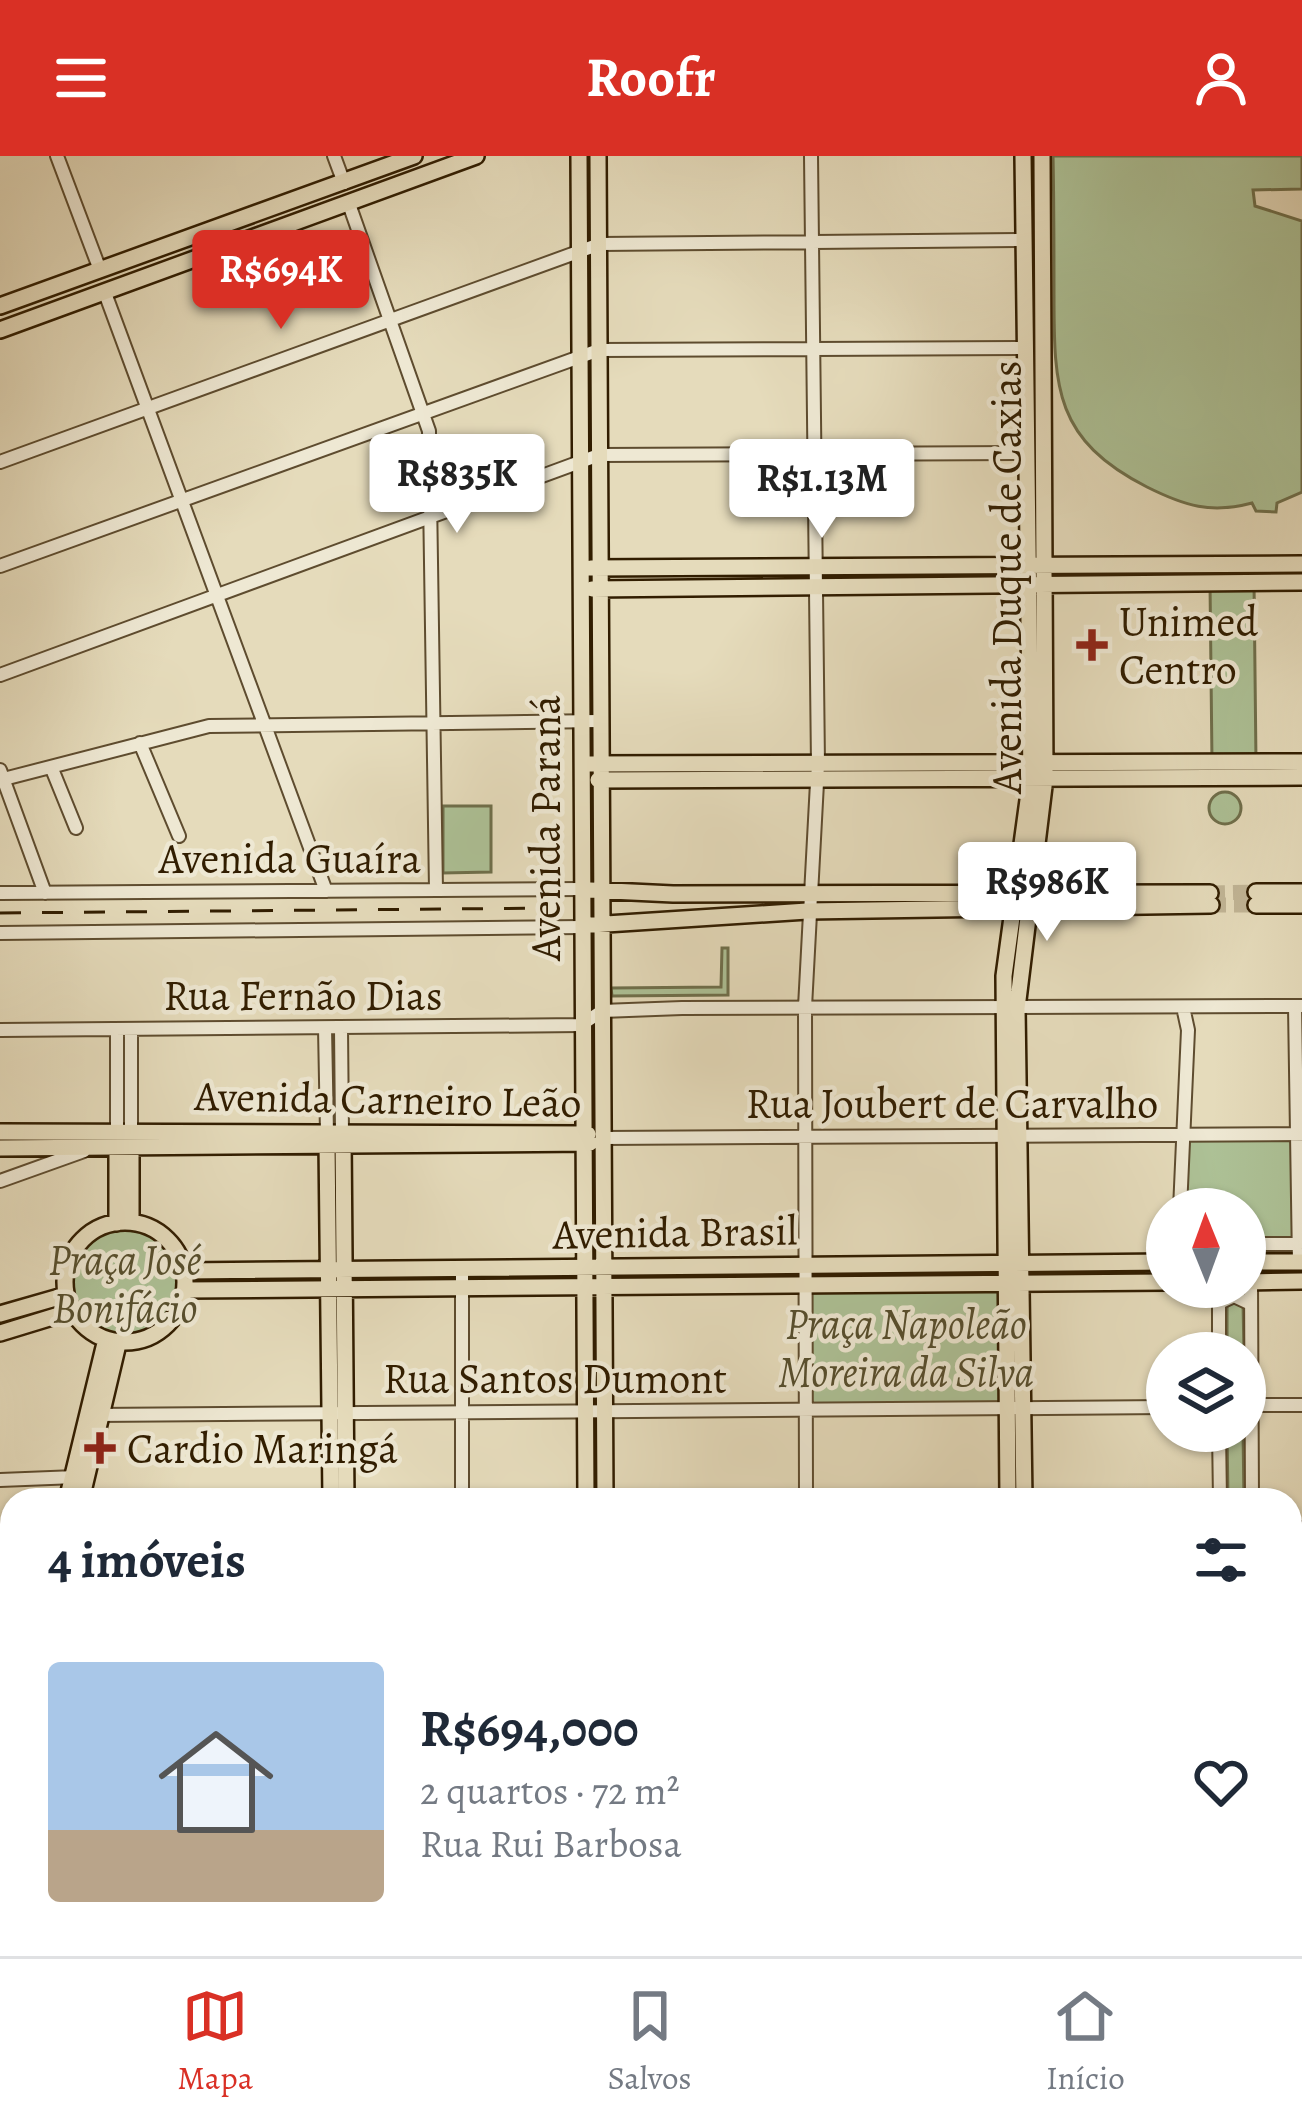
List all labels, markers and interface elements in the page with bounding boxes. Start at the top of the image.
text: Roofr [586,41,716,115]
icon: menu [48,45,114,111]
icon: person [1188,45,1254,111]
pin: R$694K [183,230,379,332]
text: R$694K [219,242,343,295]
street label: Avenida Duque de Caxias [978,360,1035,795]
pin: R$835K [359,434,555,536]
pin: R$1.13M [711,439,933,541]
text: R$835K [397,446,517,499]
text: R$1.13M [756,451,888,504]
place label: Unimed Centro [1119,593,1258,698]
marker: Unimed Centro [1076,629,1108,661]
street label: Avenida Paraná [517,695,574,962]
street label: Avenida Guaíra [158,830,422,887]
pin: R$986K [949,842,1145,944]
text: R$986K [985,854,1109,907]
street label: Rua Fernão Dias [163,967,443,1024]
street label: Avenida Carneiro Leão [193,1067,582,1131]
street label: Rua Joubert de Carvalho [746,1075,1158,1132]
north arrow [1146,1188,1266,1308]
map controls [1146,1188,1266,1452]
street label: Avenida Brasil [551,1201,798,1263]
park label: Praça José Bonifácio [48,1231,202,1336]
park label: Praça Napoleão Moreira da Silva [778,1295,1034,1400]
button: layers [1146,1332,1266,1452]
street label: Rua Santos Dumont [383,1350,727,1407]
place label: Cardio Maringá [127,1420,398,1477]
marker: Cardio Maringá [84,1432,116,1464]
text: 4 imóveis [48,1525,246,1595]
icon: filters [1188,1527,1254,1593]
text: R$694,000 [420,1694,639,1764]
icon: home [144,1710,288,1854]
icon: heart [1188,1749,1254,1815]
text: 2 quartos · 72 m² [420,1764,680,1817]
text: Rua Rui Barbosa [420,1817,682,1870]
tab: Mapa [177,1983,253,2100]
tab: Salvos [607,1983,692,2100]
tab: Início [1046,1983,1125,2100]

